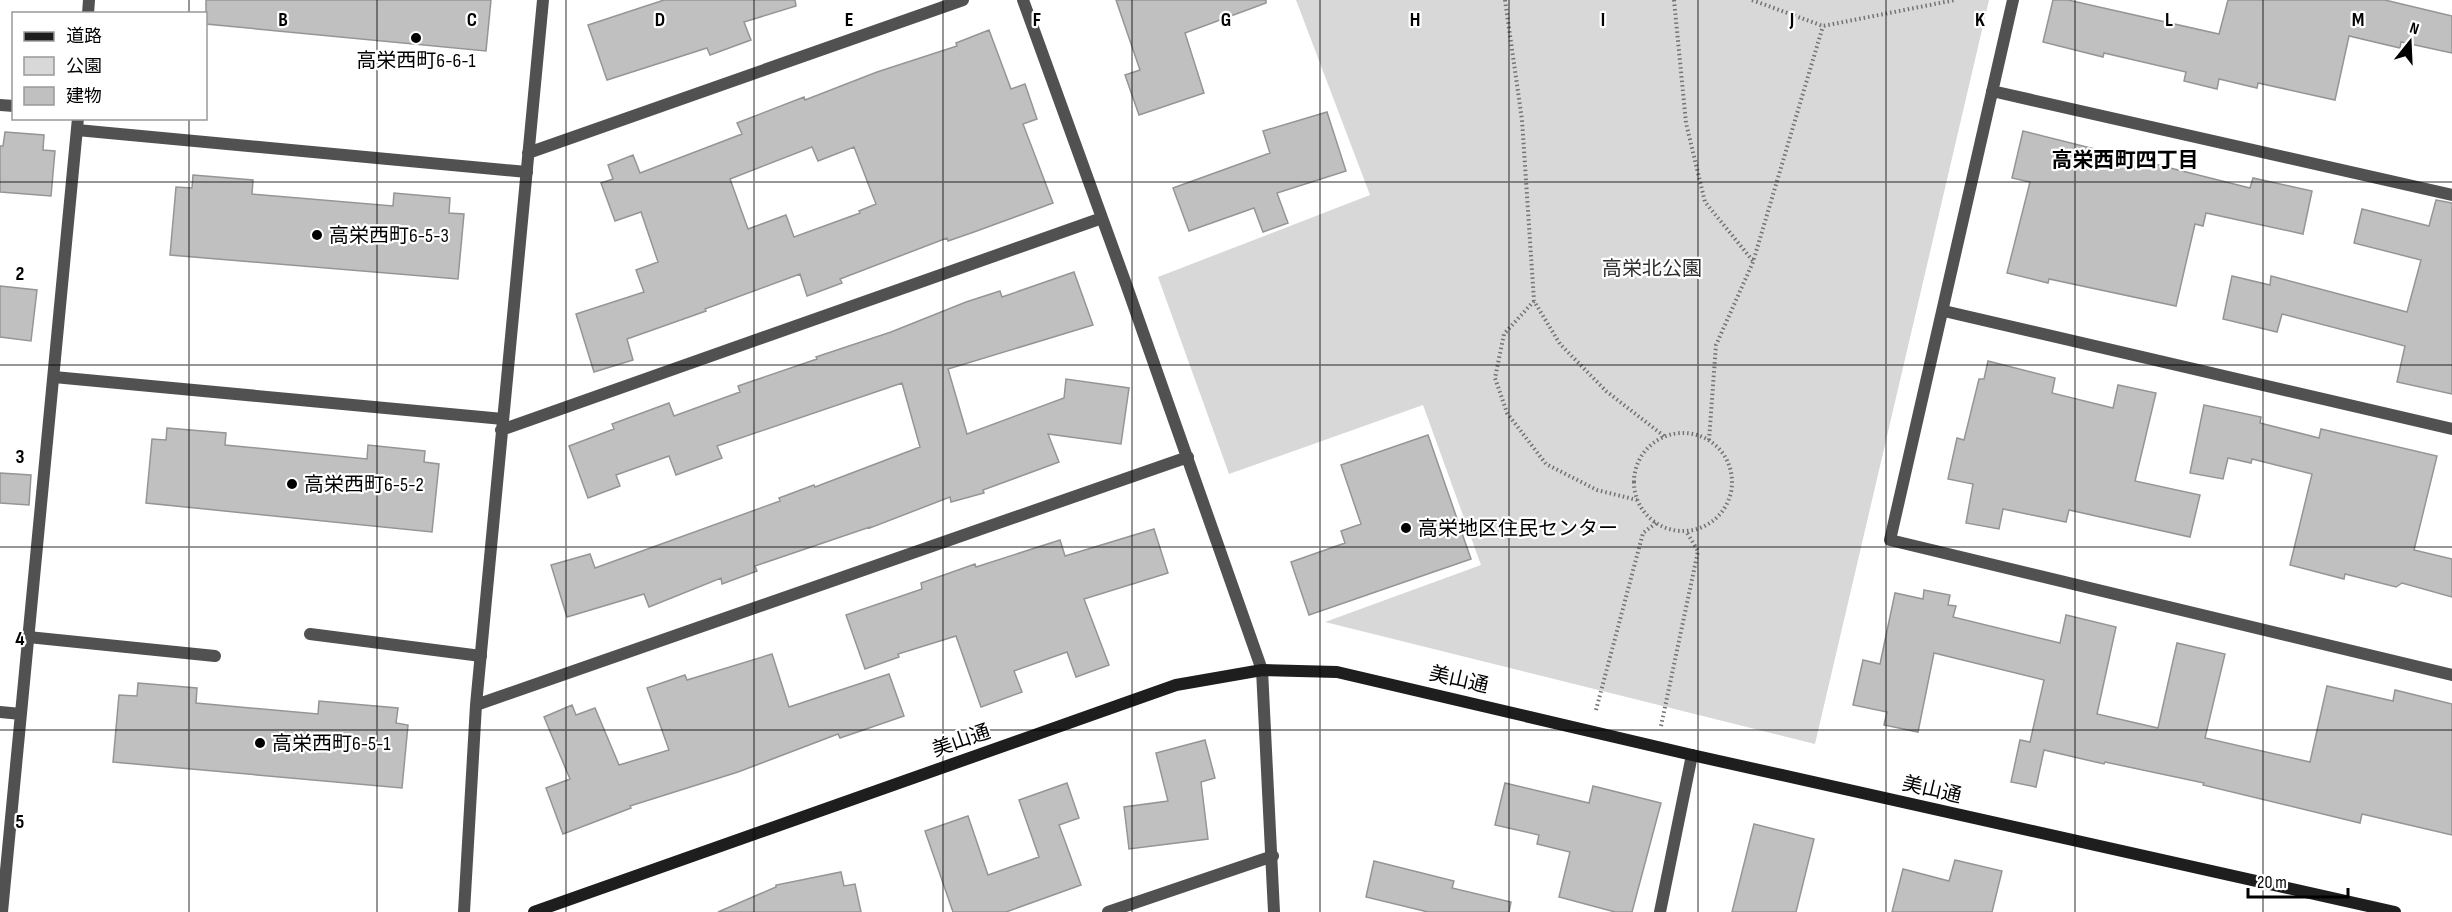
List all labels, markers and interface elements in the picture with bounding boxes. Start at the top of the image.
text: B [278,8,288,32]
text: C [467,8,477,32]
text: D [655,8,665,32]
text: E [845,8,853,32]
text: F [1033,8,1041,32]
text: G [1221,8,1231,32]
text: H [1410,8,1420,32]
text: I [1601,8,1605,32]
text: J [1789,8,1794,32]
text: K [1975,8,1985,32]
text: L [2165,8,2173,32]
text: M [2352,8,2364,32]
legend [12,12,207,120]
north arrow [2380,12,2440,72]
text: N [2407,19,2421,40]
text: 道路 [66,26,102,47]
marker: 高栄西町6-6-1 [409,31,423,45]
place label: 高栄西町6-6-1 [356,49,476,73]
text: 公園 [66,56,102,77]
text: 建物 [66,86,102,107]
district label: 高栄西町四丁目 [2052,148,2199,173]
place label: 高栄西町6-5-3 [329,224,449,248]
marker: 高栄西町6-5-3 [310,228,324,242]
park label: 高栄北公園 [1602,257,1702,281]
text: 2 [16,262,24,286]
text: 3 [16,445,25,469]
place label: 高栄西町6-5-2 [304,473,424,497]
marker: 高栄西町6-5-2 [285,477,299,491]
place label: 高栄地区住民センター [1418,517,1618,541]
marker: 高栄地区住民センター [1399,521,1413,535]
text: 4 [15,627,25,651]
street label: 美山通 [1427,662,1491,698]
street label: 美山通 [929,720,994,762]
place label: 高栄西町6-5-1 [272,732,391,756]
marker: 高栄西町6-5-1 [253,736,267,750]
street label: 美山通 [1900,772,1964,808]
text: 5 [16,810,25,834]
scale bar [2248,861,2348,899]
text: 20 m [2257,872,2287,893]

